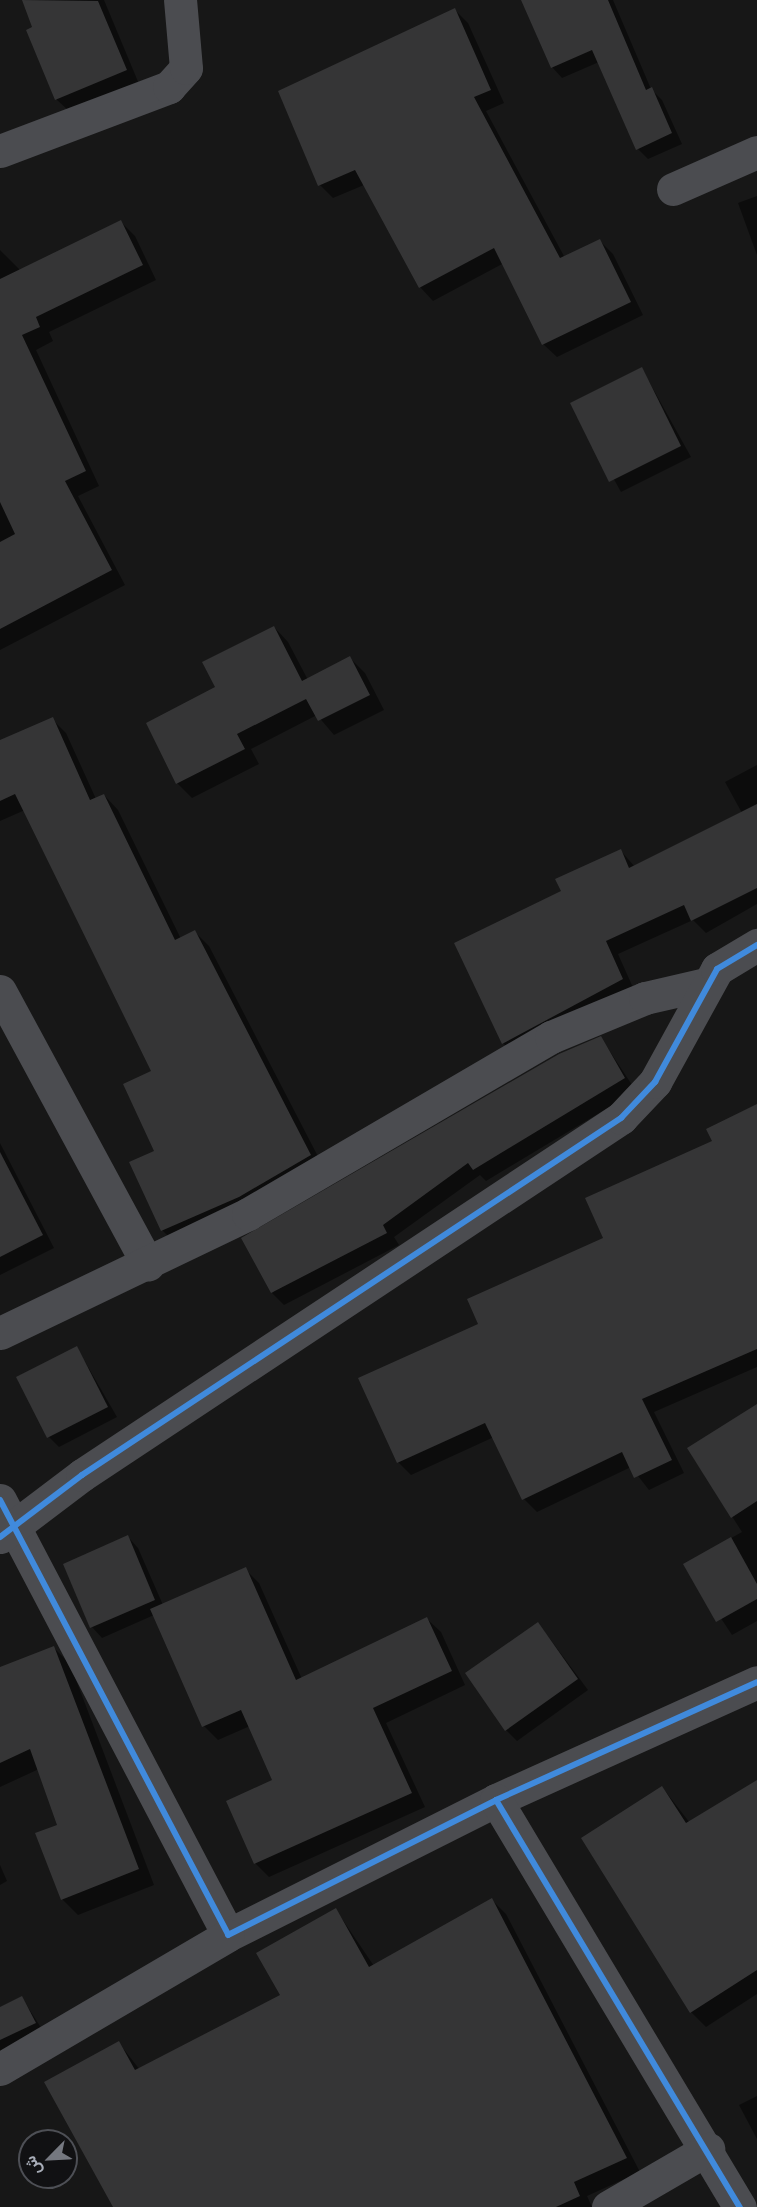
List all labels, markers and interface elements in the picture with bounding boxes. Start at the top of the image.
north arrow [18,2129,78,2189]
text: ش [20,2153,46,2178]

